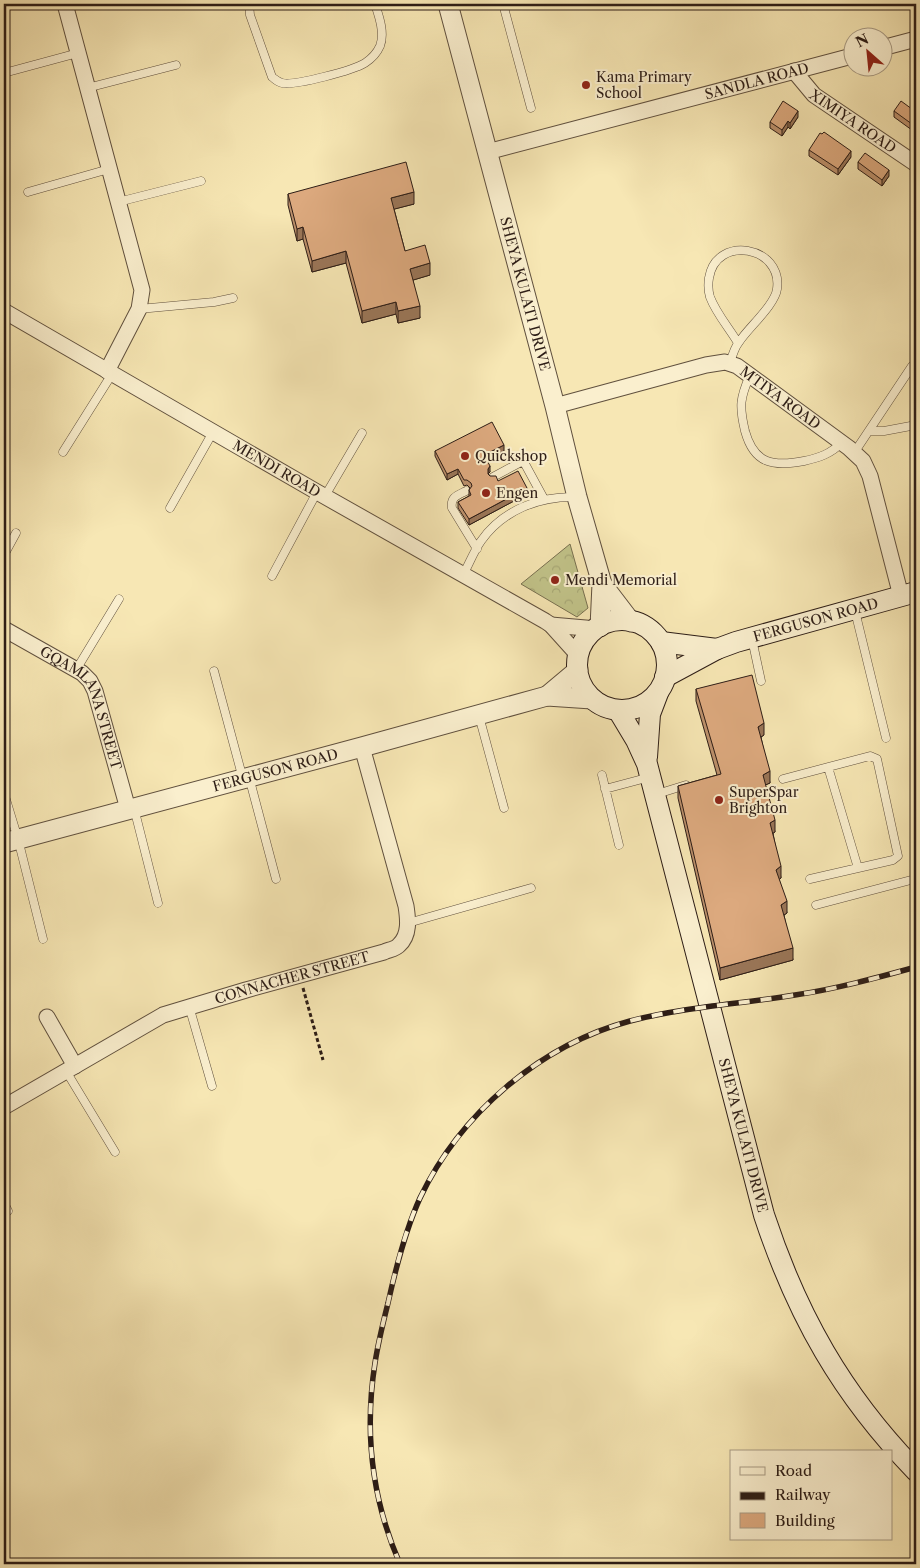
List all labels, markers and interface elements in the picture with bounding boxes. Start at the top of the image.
north arrow [842,28,892,78]
text: N [853,30,872,51]
street label: SANDLA ROAD [703,59,811,103]
place label: Kama Primary School [596,68,692,102]
marker: Kama Primary School [580,79,592,91]
street label: XIMIYA ROAD [805,85,900,157]
street label: SHEYA KULATI DRIVE [496,215,554,373]
street label: MTIYA ROAD [736,362,824,433]
street label: MENDI ROAD [230,436,324,501]
place label: Quickshop [475,447,547,465]
marker: Quickshop [459,450,471,462]
place label: Engen [496,484,539,502]
marker: Engen [480,487,492,499]
place label: Mendi Memorial [565,571,677,589]
marker: Mendi Memorial [549,574,561,586]
street label: FERGUSON ROAD [751,594,880,646]
street label: GQAMLANA STREET [37,642,126,772]
street label: FERGUSON ROAD [211,745,340,796]
place label: SuperSpar Brighton [729,783,799,817]
marker: SuperSpar Brighton [713,794,725,806]
street label: CONNACHER STREET [212,947,372,1008]
street label: SHEYA KULATI DRIVE [715,1056,772,1214]
legend [730,1450,892,1540]
text: Road [775,1461,812,1480]
text: Railway [775,1485,831,1504]
text: Building [775,1511,835,1530]

